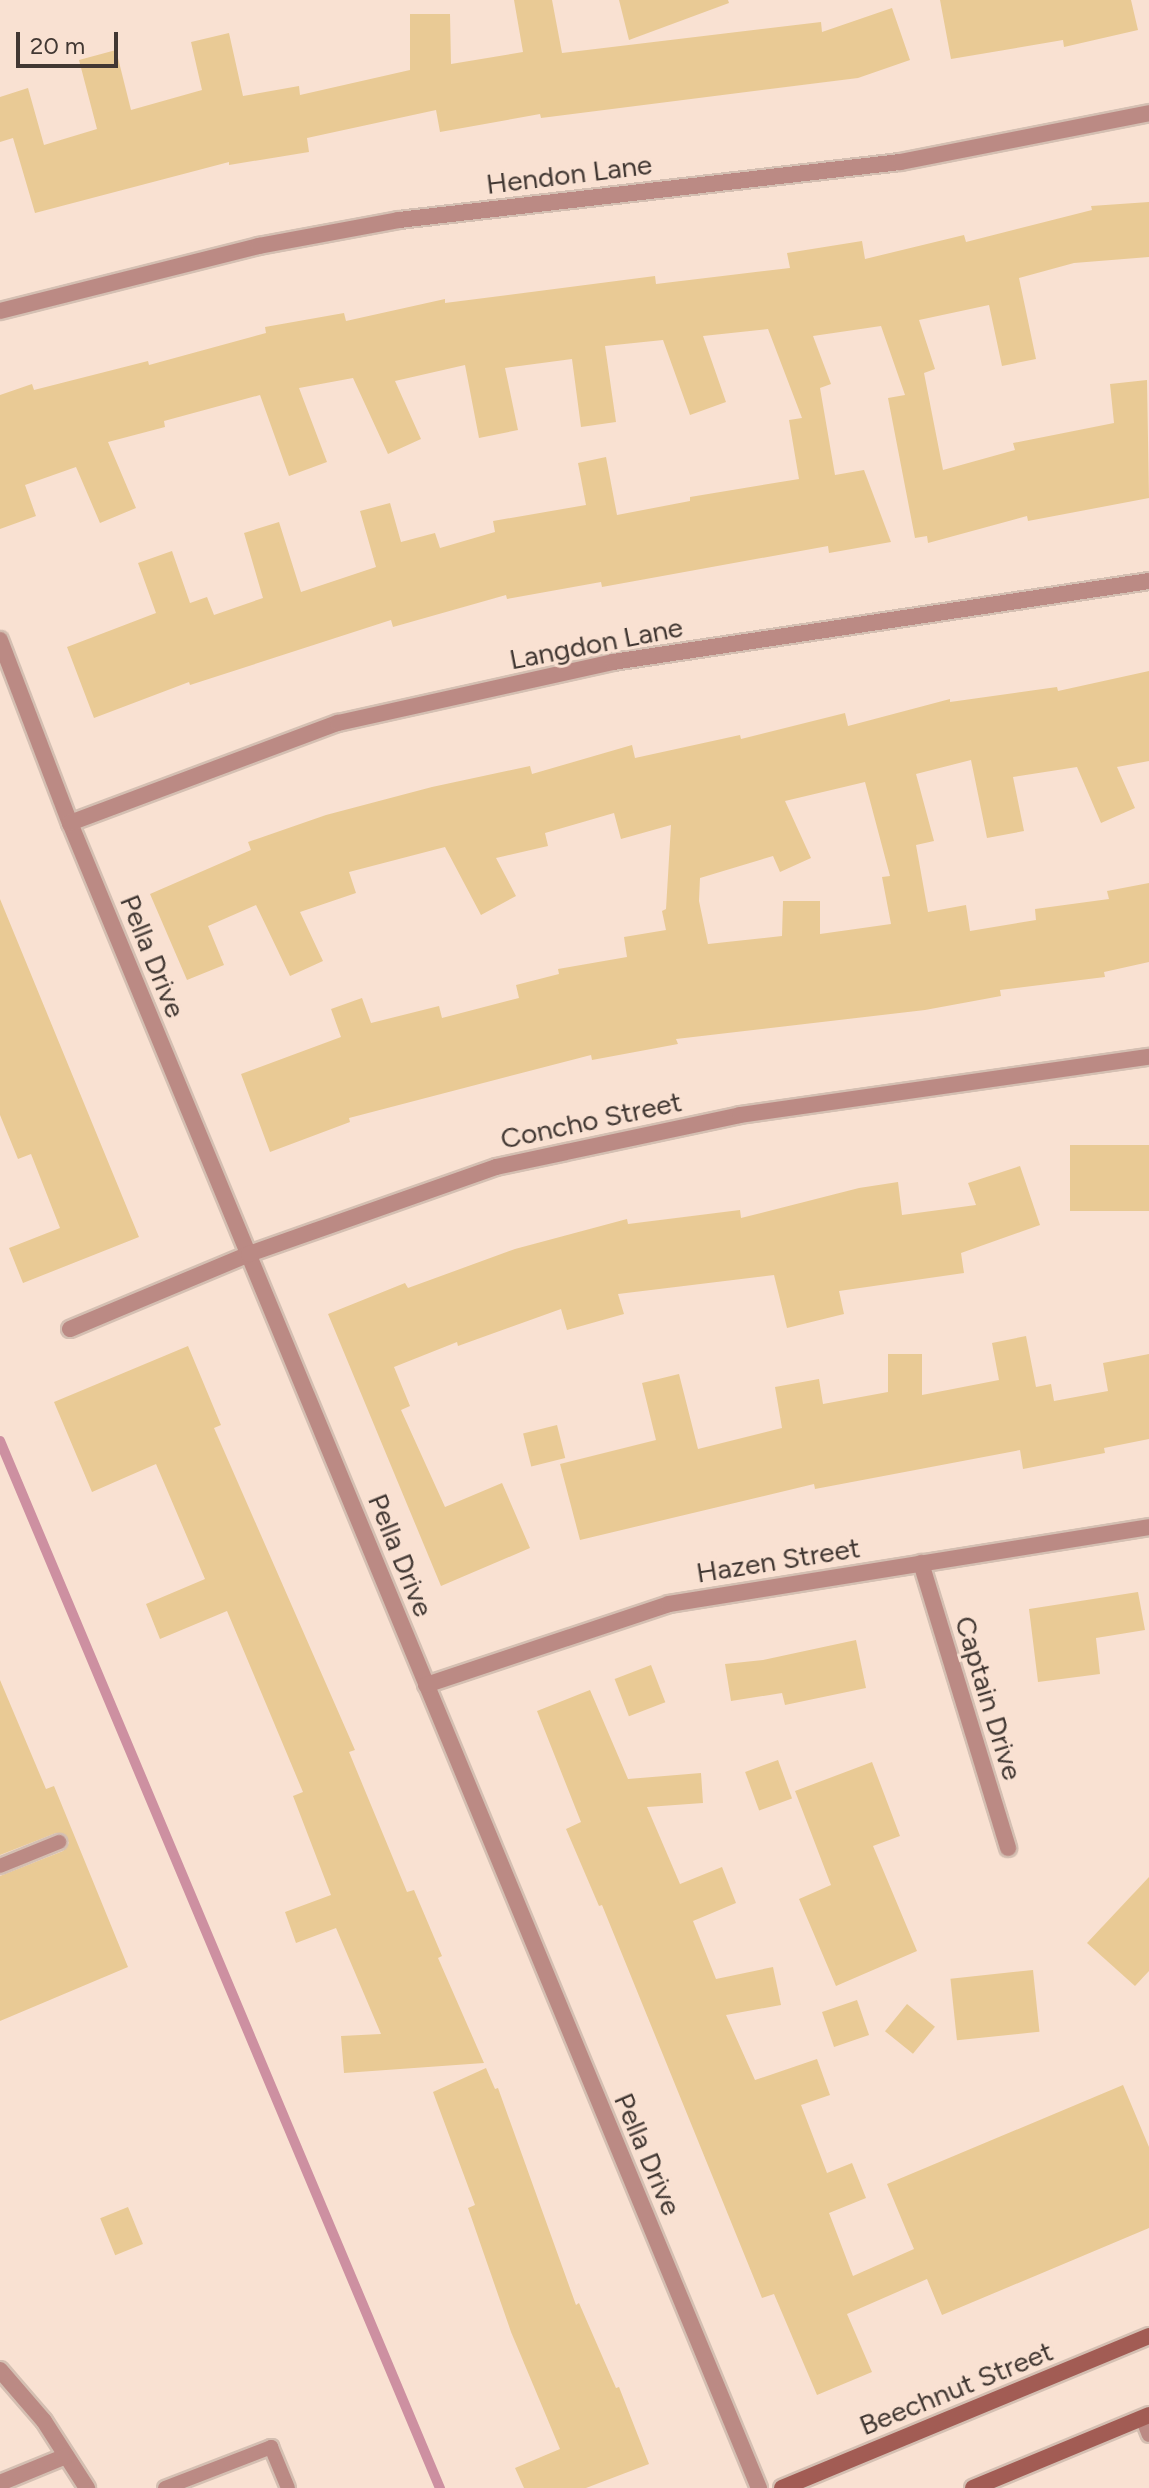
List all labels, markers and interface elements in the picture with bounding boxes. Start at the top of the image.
scale bar [20,16,122,66]
text: 20 m [30,31,85,60]
street label: Hendon Lane [484,147,654,201]
street label: Langdon Lane [506,610,686,676]
street label: Pella Drive [113,890,193,1022]
street label: Concho Street [497,1084,685,1156]
street label: Pella Drive [361,1489,441,1621]
street label: Hazen Street [694,1530,862,1590]
street label: Captain Drive [948,1612,1030,1784]
street label: Pella Drive [607,2088,689,2220]
street label: Beechnut Street [854,2334,1058,2442]

